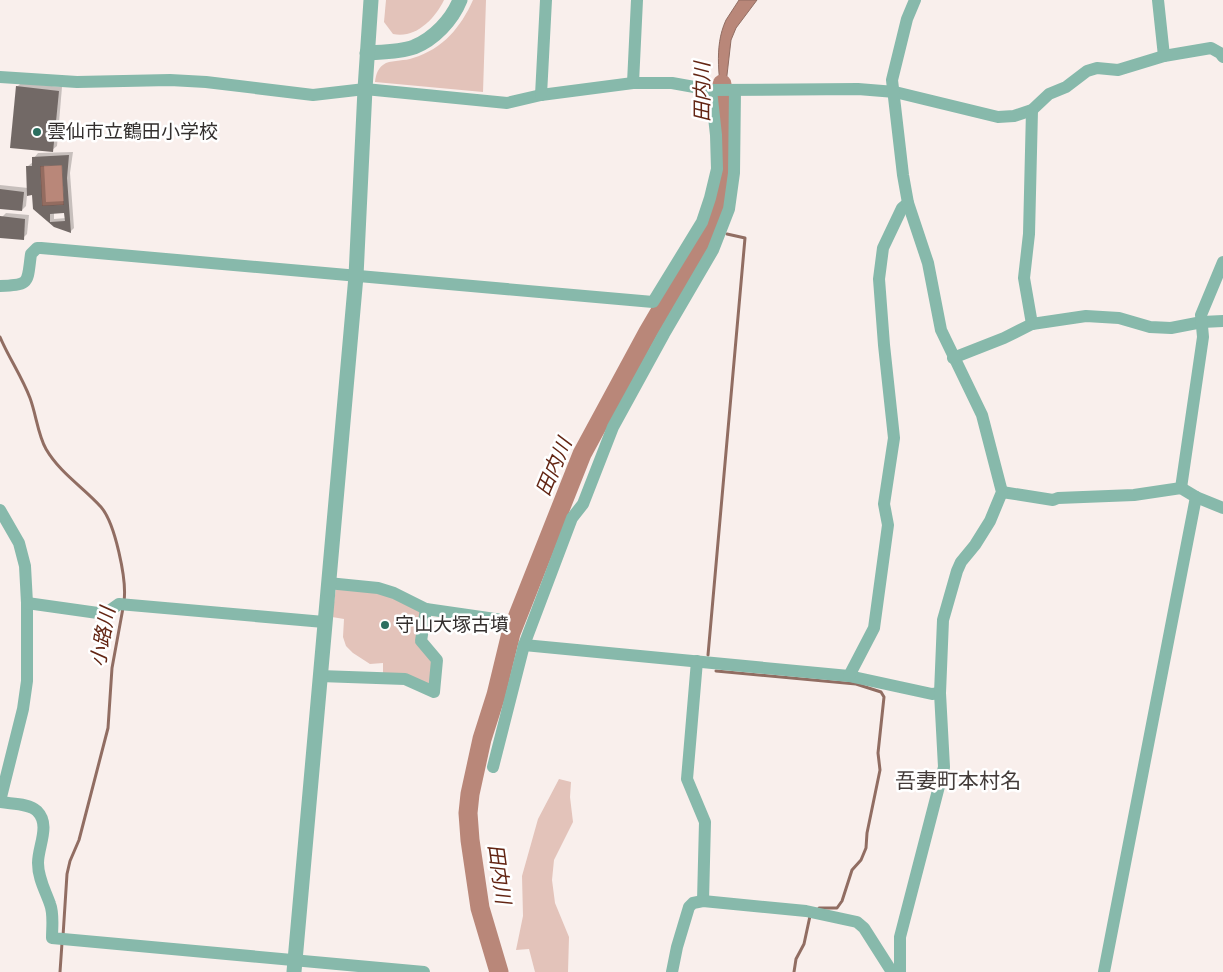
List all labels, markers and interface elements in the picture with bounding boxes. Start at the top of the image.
water label: 田内川 [690,60,715,122]
place label: 雲仙市立鶴田小学校 [47,120,218,144]
marker: 雲仙市立鶴田小学校 [31,126,43,138]
water label: 田内川 [531,433,578,499]
water label: 小路川 [85,603,121,669]
place label: 守山大塚古墳 [395,613,509,637]
marker: 守山大塚古墳 [379,619,391,631]
district label: 吾妻町本村名 [895,768,1021,794]
water label: 田内川 [482,843,516,907]

